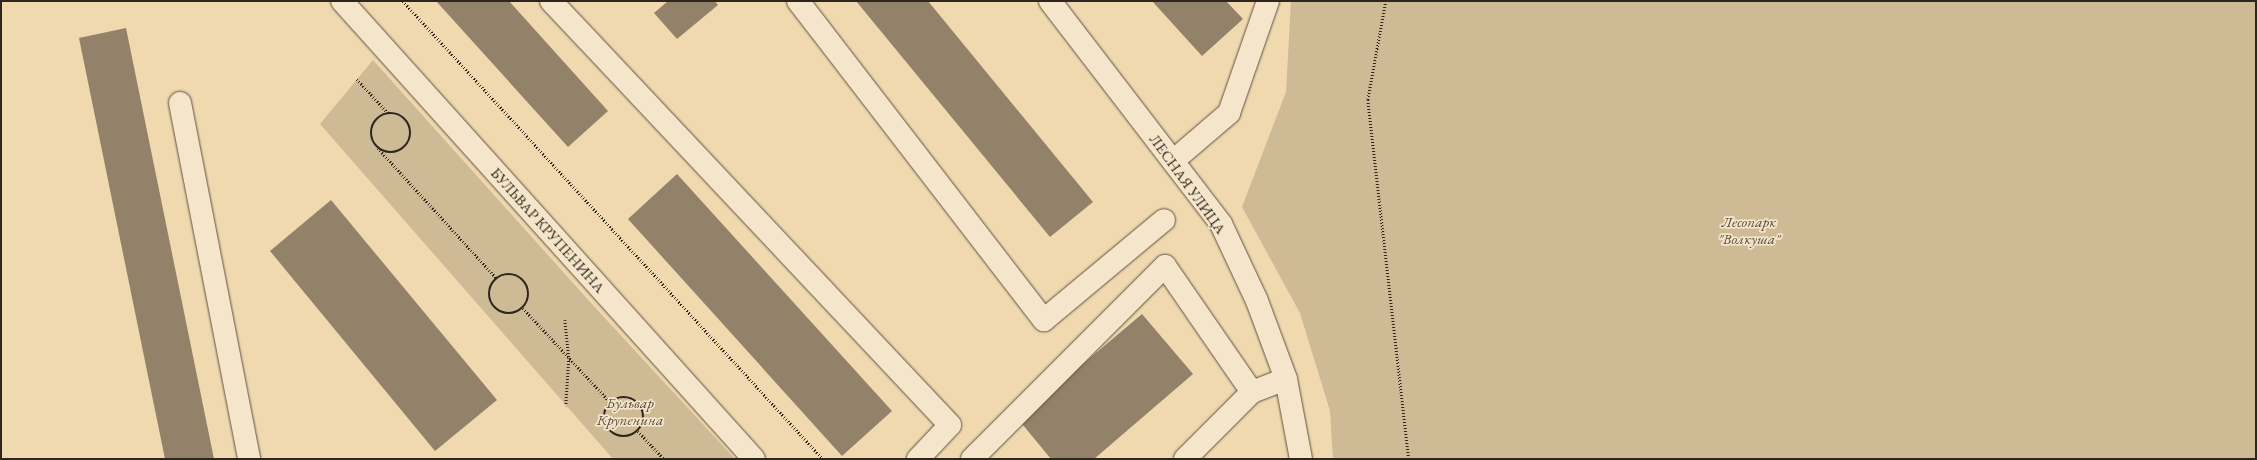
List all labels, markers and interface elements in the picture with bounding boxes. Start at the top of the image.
street label: ЛЕСНАЯ УЛИЦА [1146,131,1230,237]
street label: БУЛЬВАР КРУПЕНИНА [487,164,609,296]
park label: Лесопарк "Волкуша" [1718,212,1780,247]
park label: Бульвар Крупенина [597,393,663,428]

